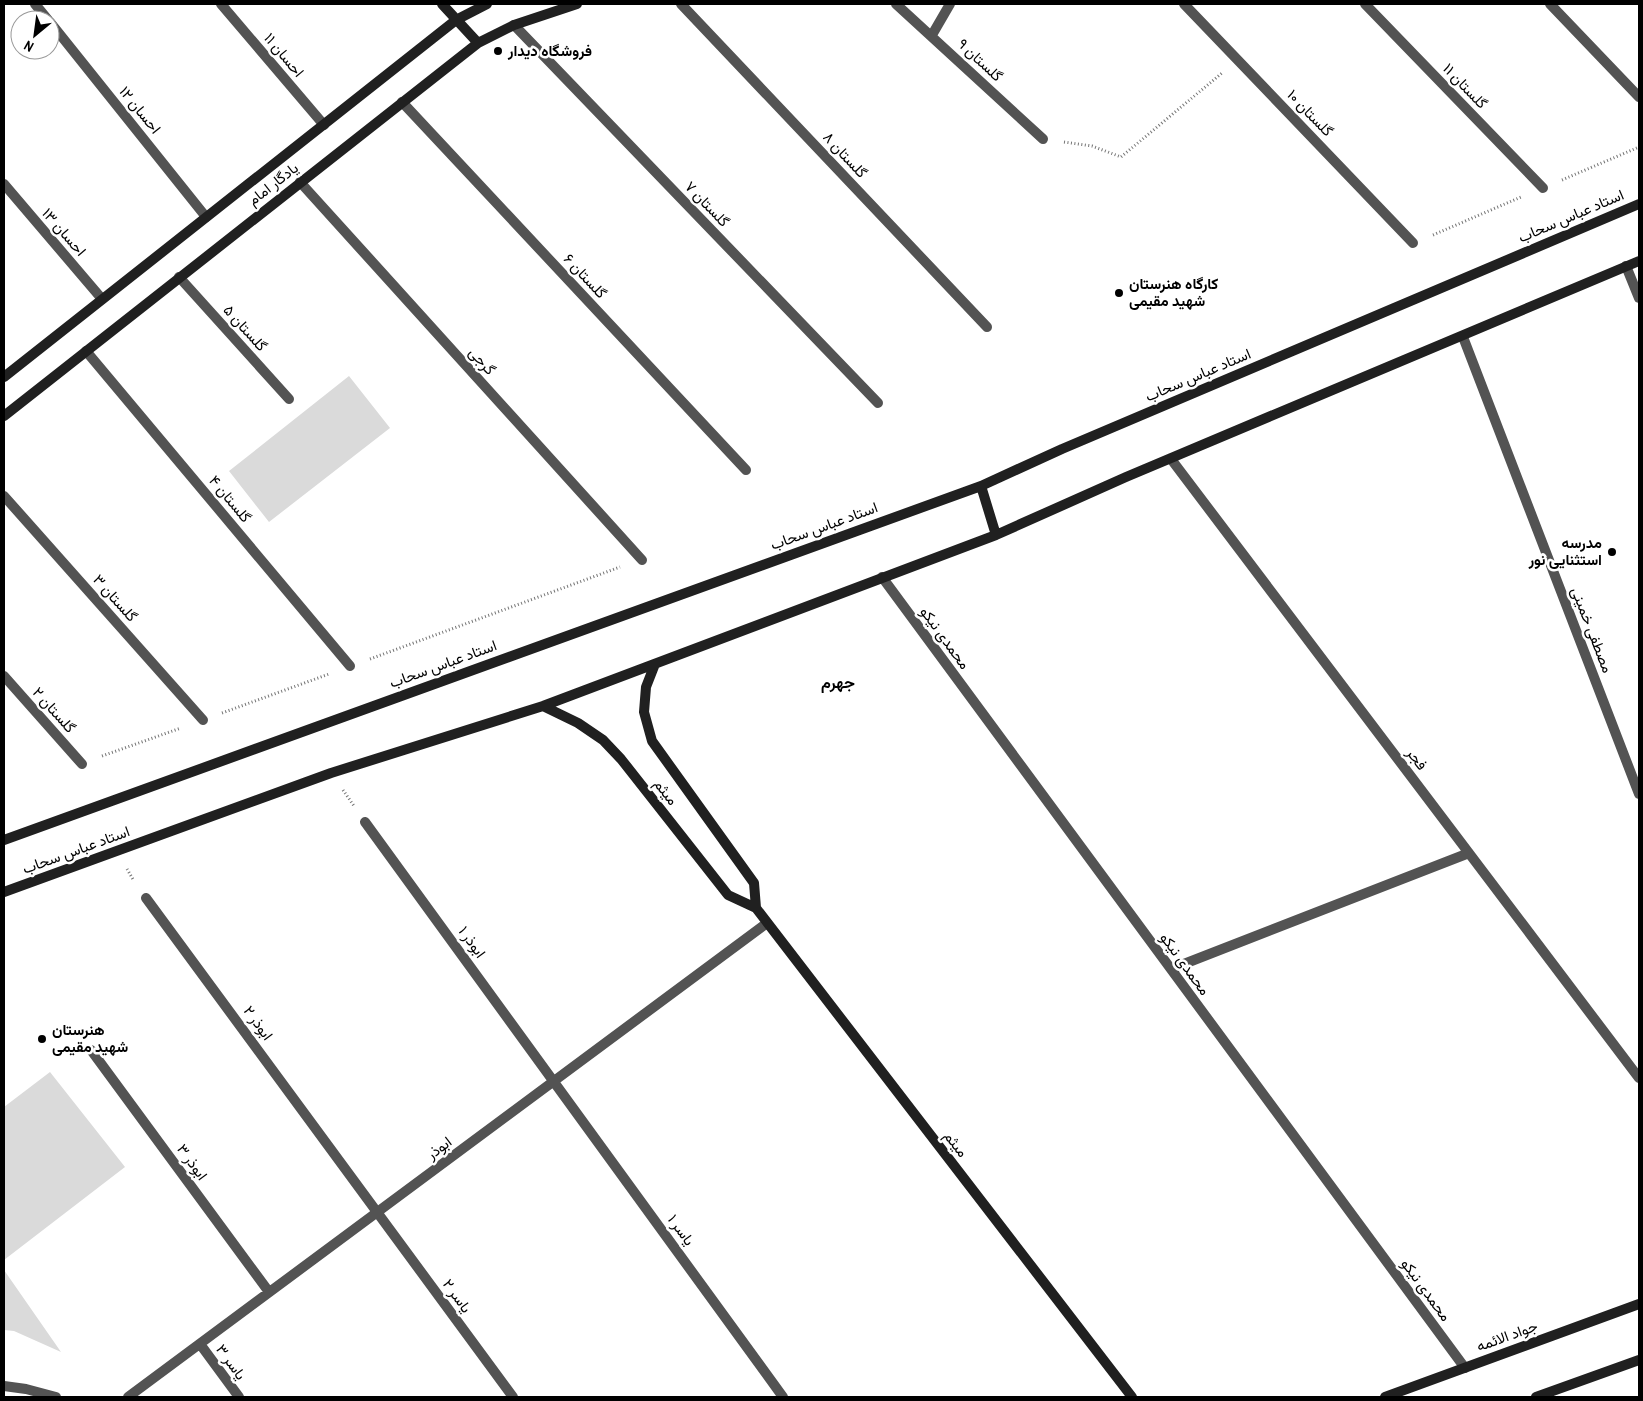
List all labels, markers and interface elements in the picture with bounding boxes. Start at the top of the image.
north arrow [10,10,60,60]
street label: احسان ۱۱ [260,28,309,81]
street label: گلستان ۹ [953,33,1008,86]
text: N [21,36,37,56]
place label: فروشگاه دیدار [507,40,592,61]
marker: فروشگاه دیدار [492,45,504,57]
street label: گلستان ۱۱ [1438,58,1493,113]
street label: احسان ۱۲ [115,81,166,138]
street label: گلستان ۱۰ [1283,84,1338,141]
street label: گلستان ۸ [819,127,872,183]
street label: یادگار امام [243,157,302,210]
street label: گلستان ۷ [680,176,735,231]
street label: استاد عباس سحاب [1515,184,1627,247]
street label: احسان ۱۳ [37,203,91,260]
street label: گلستان ۶ [559,249,612,303]
place label: کارگاه هنرستان شهید مقیمی [1129,273,1218,311]
marker: کارگاه هنرستان شهید مقیمی [1113,287,1125,299]
street label: گلستان ۵ [219,300,272,356]
street label: گرجی [464,342,501,379]
street label: استاد عباس سحاب [1142,343,1254,406]
street label: گلستان ۴ [204,471,257,527]
street label: استاد عباس سحاب [767,496,880,555]
place label: مدرسه استثنایی نور [1528,532,1602,570]
marker: مدرسه استثنایی نور [1606,546,1618,558]
street label: گلستان ۳ [88,569,143,626]
street label: مصطفی خمینی [1566,584,1618,676]
street label: محمدی نیکو [915,602,975,673]
street label: استاد عباس سحاب [386,634,499,693]
district label: جهرم [821,671,855,693]
street label: گلستان ۲ [28,682,81,737]
street label: فجر [1402,742,1433,774]
street label: میثم [649,774,683,809]
street label: استاد عباس سحاب [19,820,132,879]
street label: ابوذر ۱ [454,922,491,962]
street label: محمدی نیکو [1155,928,1215,999]
street label: ابوذر ۲ [239,1001,278,1044]
place label: هنرستان شهید مقیمی [52,1019,128,1057]
marker: هنرستان شهید مقیمی [36,1033,48,1045]
street label: میثم [939,1126,973,1161]
street label: ابوذر [421,1131,456,1165]
street label: ابوذر ۳ [172,1139,213,1184]
street label: یاسر ۱ [663,1210,700,1250]
street label: محمدی نیکو [1396,1254,1456,1325]
street label: یاسر ۲ [438,1274,477,1317]
street label: جواد الائمه [1473,1315,1540,1356]
street label: یاسر ۳ [211,1340,252,1384]

